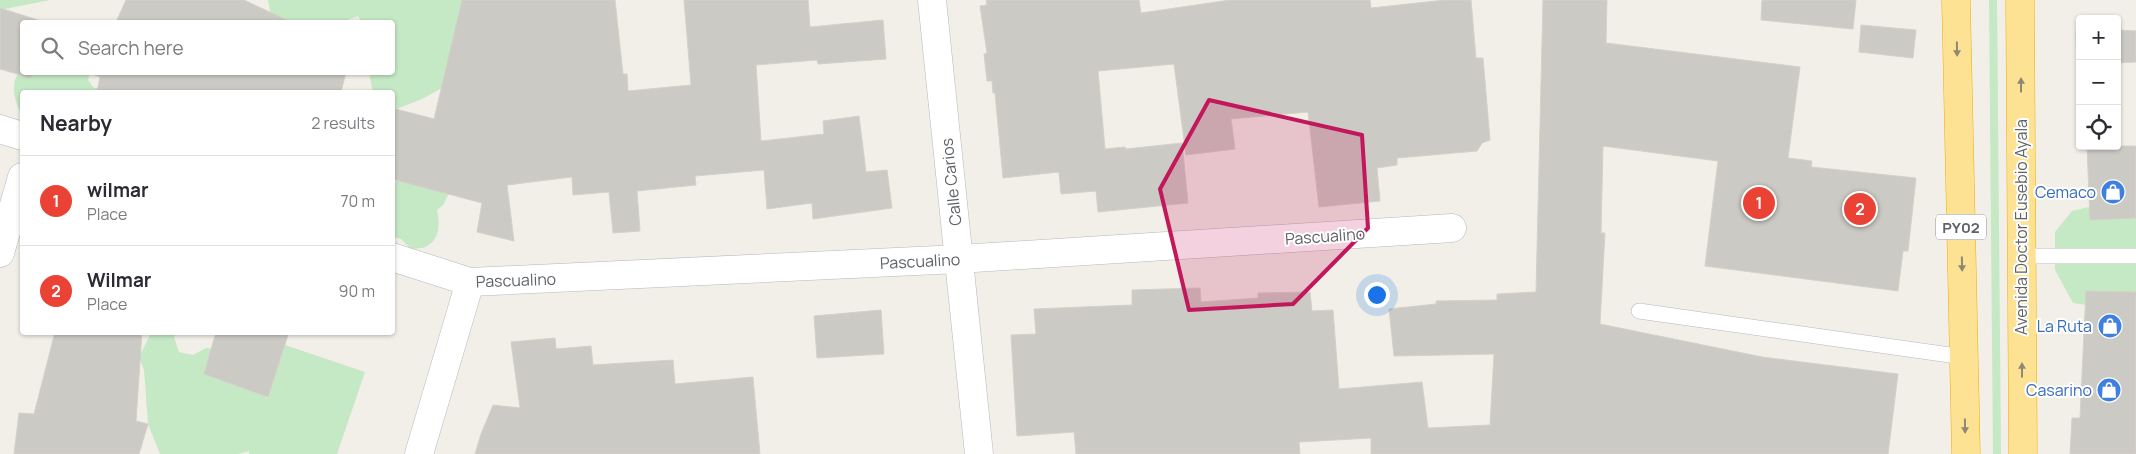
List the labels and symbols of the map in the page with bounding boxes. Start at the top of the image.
one-way arrow [1953,41,1961,57]
one-way arrow [2017,77,2025,93]
street label: Avenida Doctor Eusebio Ayala [2010,119,2032,335]
street label: Calle Carios [935,137,967,227]
shop icon: Cemaco [2100,179,2126,205]
place label: Cemaco [2035,181,2096,203]
pin: 1 [1743,184,1775,222]
pin: 2 [1844,190,1876,228]
road number: PY02 [1936,214,1986,240]
street label: Pascualino [1284,222,1366,250]
street label: Pascualino [879,248,961,274]
one-way arrow [1958,256,1966,272]
street label: Pascualino [476,268,556,292]
your location [1364,282,1390,308]
shop icon: La Ruta [2097,313,2123,339]
place label: La Ruta [2037,315,2092,337]
one-way arrow [2018,362,2026,378]
shop icon: Casarino [2096,377,2122,403]
place label: Casarino [2026,379,2092,401]
one-way arrow [1962,418,1970,434]

